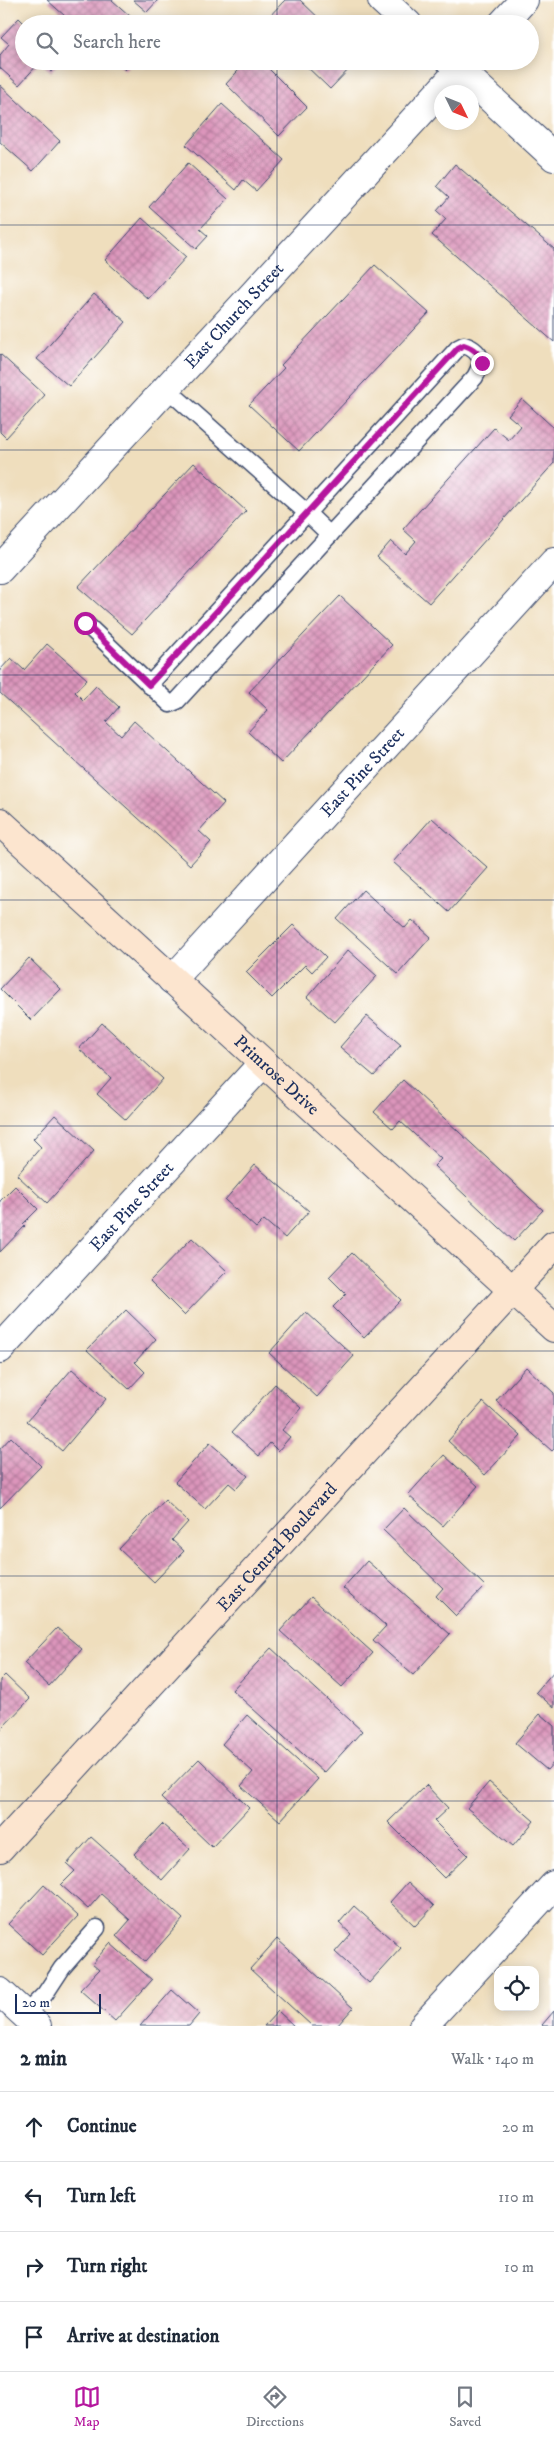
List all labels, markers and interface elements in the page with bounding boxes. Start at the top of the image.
search box [15,15,539,70]
icon: search [33,29,61,57]
text: Search here [73,31,161,54]
north arrow [434,85,479,130]
street label: East Church Street [180,258,289,374]
route end [471,352,494,375]
route start [74,612,97,635]
street label: East Pine Street [316,723,410,822]
street label: Primrose Drive [229,1031,324,1120]
street label: East Pine Street [85,1157,179,1256]
street label: East Central Boulevard [213,1479,342,1616]
map controls [494,1966,539,2011]
button: locate [494,1966,539,2011]
scale bar [15,1991,101,2014]
text: 20 m [22,1994,50,2012]
text: 2 min [20,2046,67,2072]
text: Walk · 140 m [451,2049,534,2069]
icon: ahead [20,2113,48,2141]
text: Continue [67,2115,137,2138]
text: 20 m [502,2117,534,2137]
icon: left [20,2183,48,2211]
text: Turn left [67,2185,136,2208]
text: 110 m [498,2187,534,2207]
icon: right [20,2253,48,2281]
text: Turn right [67,2255,147,2278]
text: 10 m [504,2257,534,2277]
icon: arrive [20,2323,48,2351]
text: Arrive at destination [67,2325,219,2348]
tab: Map [73,2383,101,2431]
tab: Directions [246,2383,304,2431]
tab: Saved [449,2383,481,2431]

